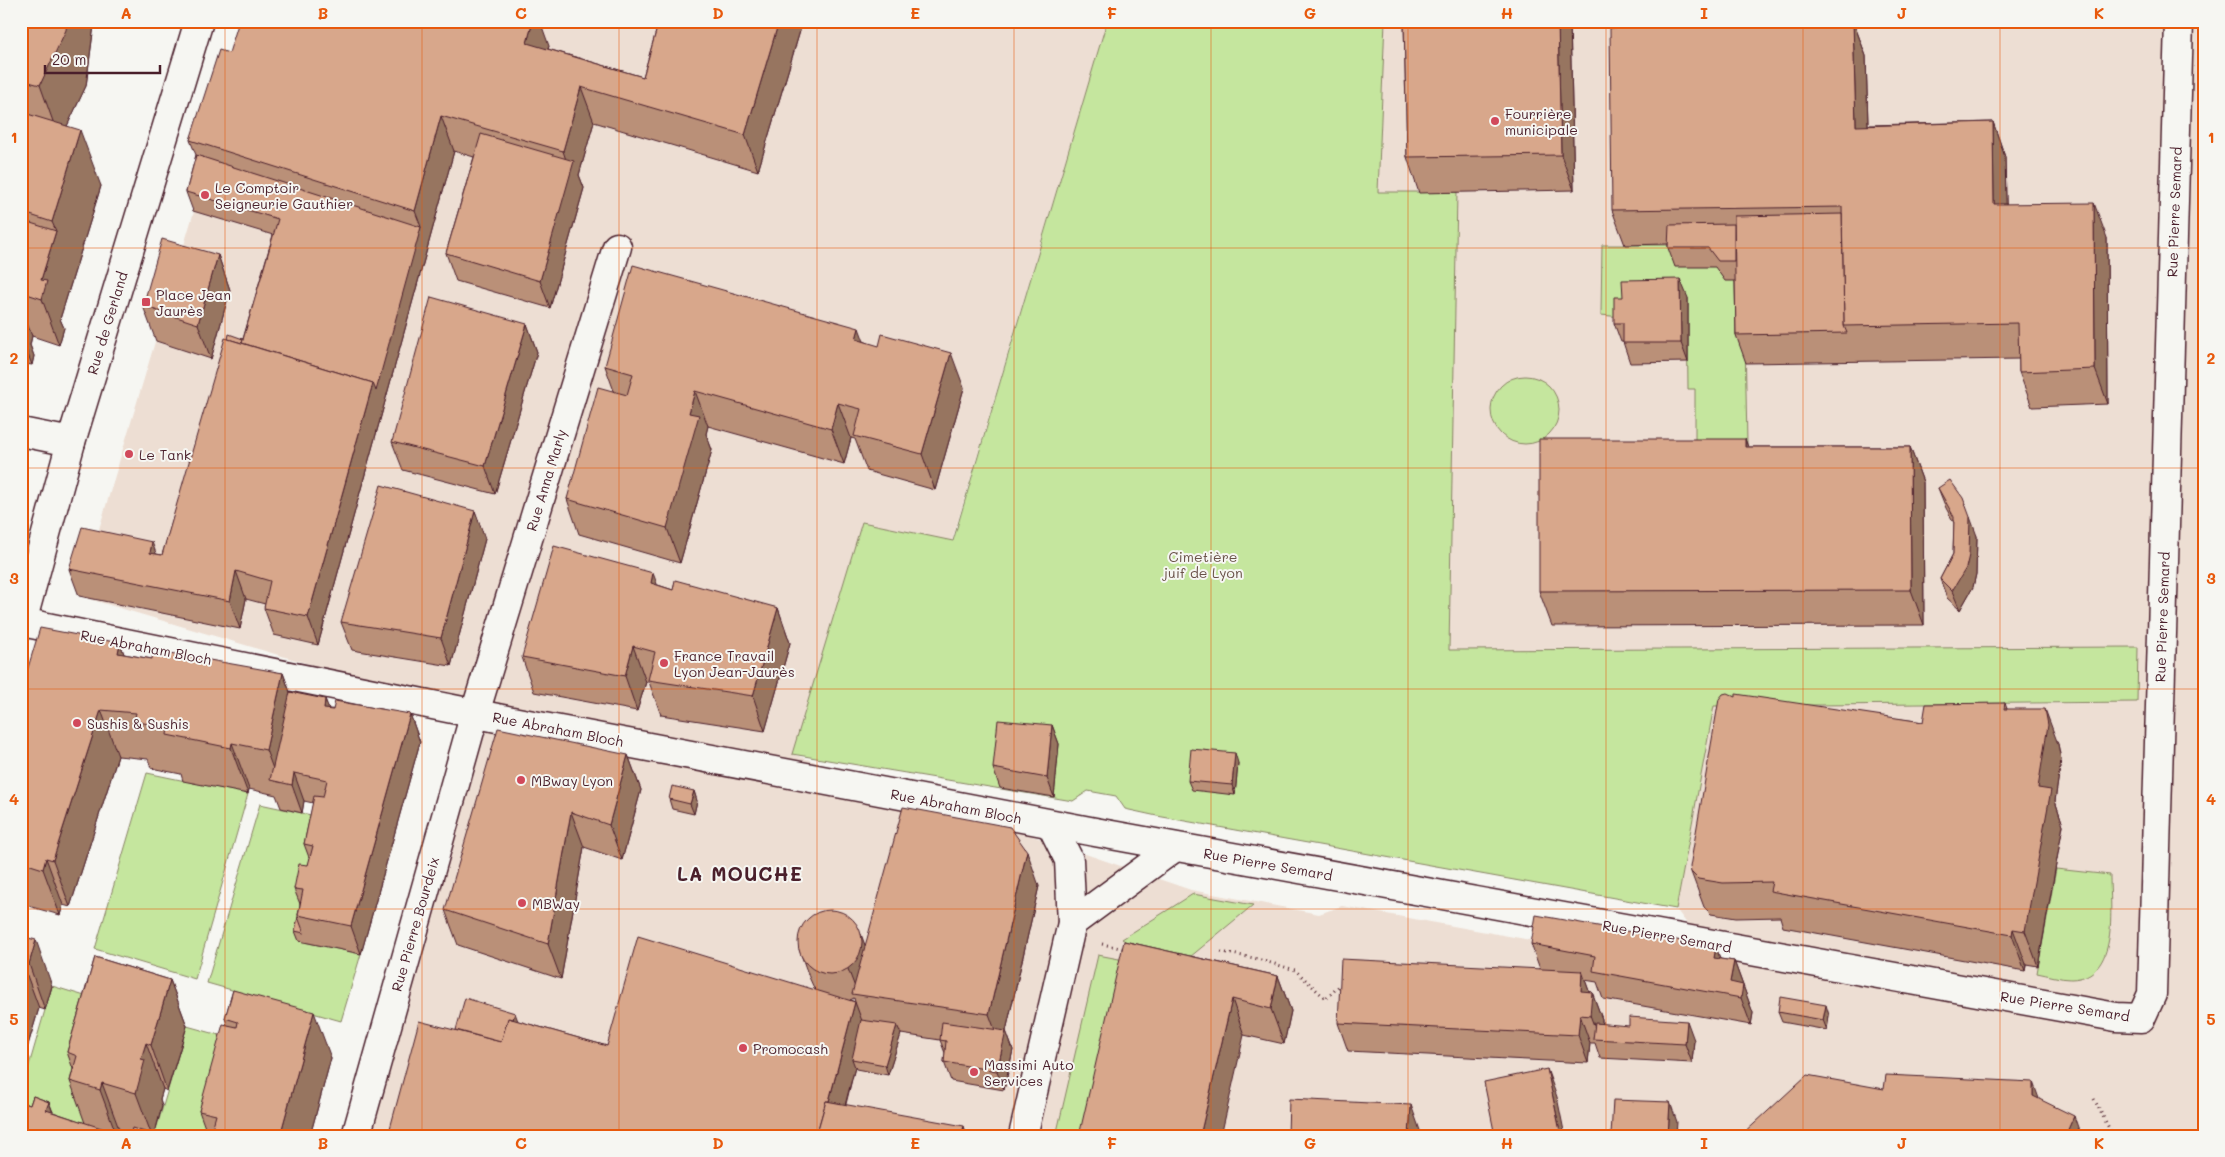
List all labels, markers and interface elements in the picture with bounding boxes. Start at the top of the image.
text: A [120,2,132,23]
text: B [318,2,328,23]
text: C [515,2,527,23]
text: D [712,2,724,23]
text: E [910,2,920,23]
text: F [1107,2,1117,23]
text: G [1304,2,1316,23]
text: H [1501,2,1513,23]
text: I [1700,2,1708,23]
text: J [1897,2,1907,23]
text: K [2094,2,2104,23]
scale bar [45,42,160,74]
text: 20 m [52,49,86,69]
place label: Fourrière municipale [1505,104,1578,139]
marker: Fourrière municipale [1489,115,1501,127]
text: 1 [10,126,18,147]
text: 1 [2207,126,2215,147]
street label: Rue Pierre Semard [2162,146,2186,278]
place label: Le Comptoir Seigneurie Gauthier [215,178,353,213]
marker: Le Comptoir Seigneurie Gauthier [199,189,211,201]
street label: Rue de Gerland [82,269,132,377]
place label: Place Jean Jaurès [156,285,231,320]
marker: Place Jean Jaurès [140,296,152,308]
text: 2 [10,347,19,368]
text: 2 [2207,347,2216,368]
street label: Rue Anna Marly [521,427,571,533]
place label: Le Tank [139,445,191,464]
marker: Le Tank [123,448,135,460]
park label: Cimetière juif de Lyon [1161,547,1243,582]
street label: Rue Pierre Semard [2150,551,2174,683]
text: 3 [9,567,19,588]
text: 3 [2206,567,2216,588]
street label: Rue Abraham Bloch [79,625,213,669]
place label: France Travail Lyon Jean-Jaurès [674,646,795,681]
marker: France Travail Lyon Jean-Jaurès [658,657,670,669]
street label: Rue Abraham Bloch [491,707,625,751]
place label: Sushis & Sushis [87,714,189,733]
marker: Sushis & Sushis [71,717,83,729]
place label: MBway Lyon [531,771,613,790]
marker: MBway Lyon [515,774,527,786]
street label: Rue Abraham Bloch [889,784,1023,828]
text: 4 [9,788,19,809]
text: 4 [2206,788,2216,809]
street label: Rue Pierre Semard [1202,843,1334,885]
street label: Rue Pierre Bourdeix [387,855,443,993]
district label: LA MOUCHE [677,861,803,886]
place label: MBWay [532,894,580,913]
marker: MBWay [516,897,528,909]
street label: Rue Pierre Semard [1601,915,1733,957]
street label: Rue Pierre Semard [1999,986,2131,1026]
text: 5 [9,1008,19,1029]
text: 5 [2206,1008,2216,1029]
place label: Promocash [753,1039,828,1058]
marker: Promocash [737,1042,749,1054]
place label: Massimi Auto Services [984,1055,1074,1090]
marker: Massimi Auto Services [968,1066,980,1078]
text: A [120,1132,132,1153]
text: B [318,1132,328,1153]
text: C [515,1132,527,1153]
text: D [712,1132,724,1153]
text: E [910,1132,920,1153]
text: F [1107,1132,1117,1153]
text: G [1304,1132,1316,1153]
text: H [1501,1132,1513,1153]
text: I [1700,1132,1708,1153]
text: J [1897,1132,1907,1153]
text: K [2094,1132,2104,1153]

